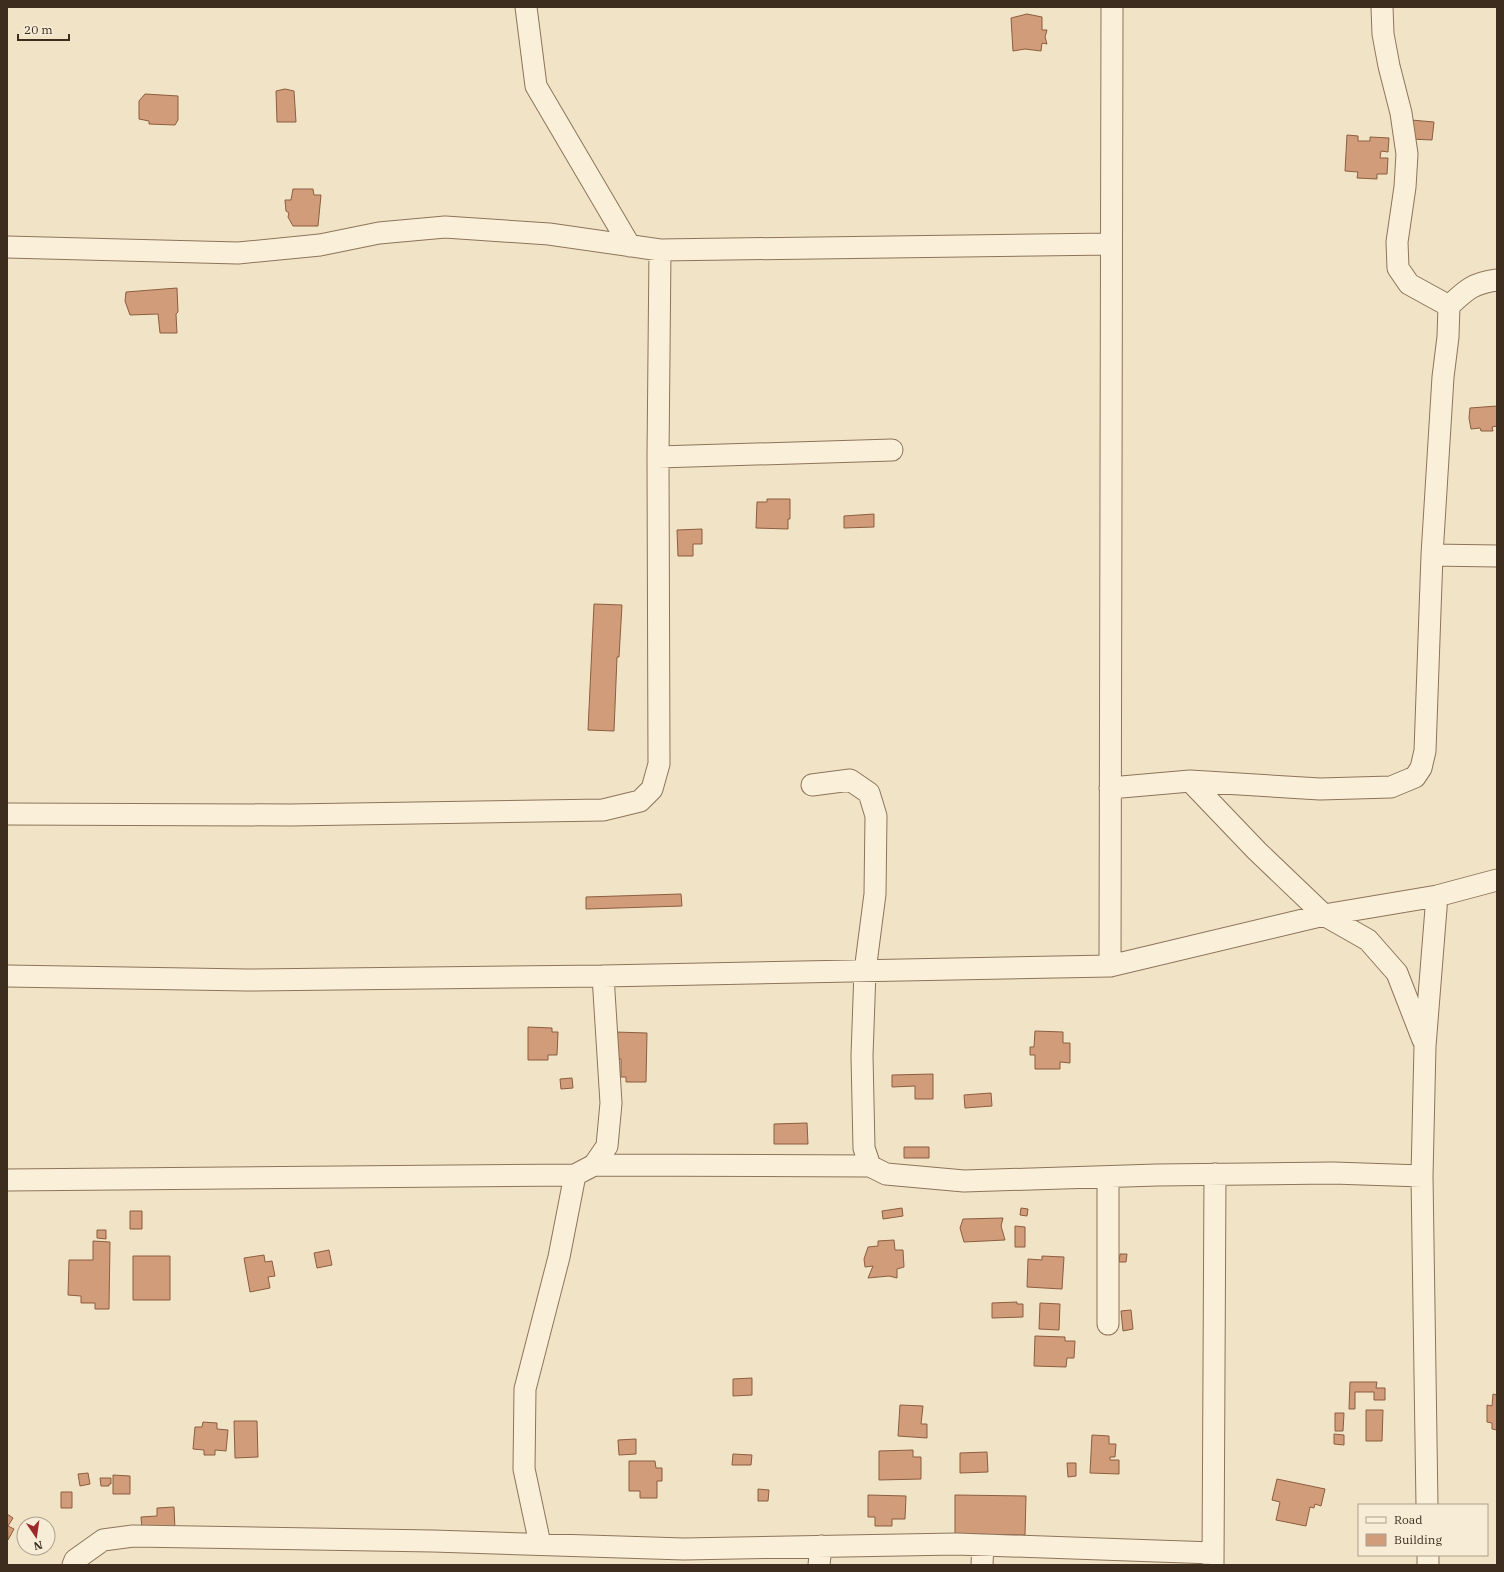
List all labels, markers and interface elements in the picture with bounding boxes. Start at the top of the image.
scale bar [18,16,69,42]
text: 20 m [24,22,53,37]
legend [1358,1504,1488,1556]
text: Road [1394,1512,1423,1527]
north arrow [16,1516,56,1556]
text: Building [1394,1532,1442,1547]
text: N [32,1538,44,1554]

